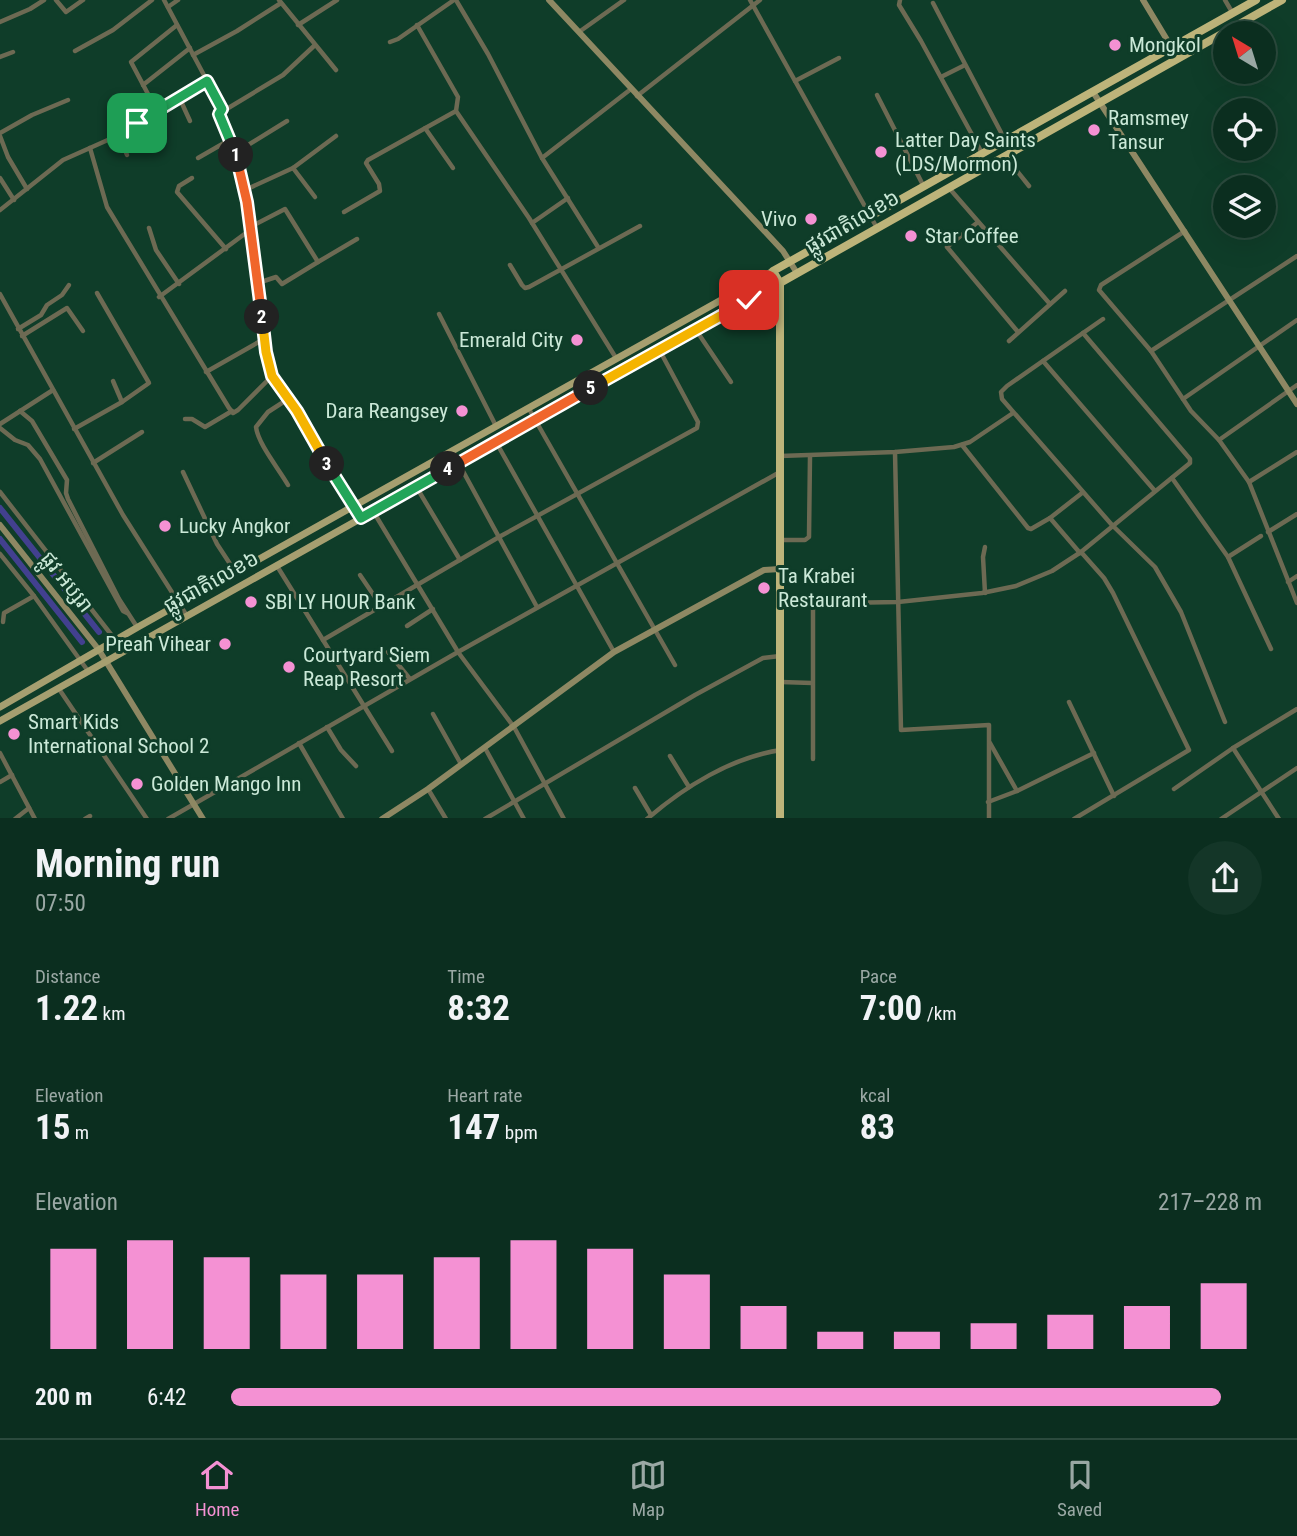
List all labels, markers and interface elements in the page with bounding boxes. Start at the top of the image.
north arrow [1213,21,1276,84]
map controls [1213,21,1276,238]
place label: Mongkol [1129,33,1201,57]
marker: Mongkol [1107,37,1123,53]
pin [107,93,167,153]
button: locate [1213,98,1276,161]
icon: arrive [118,104,156,142]
place label: Ramsmey Tansur [1108,106,1189,154]
marker: Ramsmey Tansur [1086,122,1102,138]
place label: Latter Day Saints (LDS/Mormon) [895,128,1036,176]
pin: 1 [218,138,254,172]
text: 1 [231,143,240,166]
marker: Latter Day Saints (LDS/Mormon) [873,144,889,160]
button: layers [1213,175,1276,238]
street label: ផ្លូវជាតិលេខ៦ [800,185,907,265]
place label: Vivo [761,207,797,231]
marker: Vivo [803,211,819,227]
place label: Star Coffee [925,224,1019,248]
marker: Star Coffee [903,228,919,244]
pin [719,270,779,330]
icon: check [730,281,768,319]
pin: 2 [244,300,280,334]
text: 2 [257,305,266,328]
place label: Emerald City [459,328,563,352]
marker: Emerald City [569,332,585,348]
pin: 5 [574,370,608,406]
text: 5 [586,376,595,399]
place label: Dara Reangsey [325,399,448,423]
marker: Dara Reangsey [454,403,470,419]
pin: 3 [310,447,344,482]
text: 3 [322,452,331,475]
pin: 4 [430,452,466,486]
text: 4 [443,457,452,480]
place label: Lucky Angkor [179,514,290,538]
marker: Lucky Angkor [157,518,173,534]
street label: ផ្លូវជាតិលេខ៦ [159,546,266,624]
street label: ផ្លូវ អប្សរា [30,547,98,622]
place label: Ta Krabei Restaurant [778,564,867,612]
marker: Ta Krabei Restaurant [756,580,772,596]
place label: SBI LY HOUR Bank [265,590,416,614]
marker: SBI LY HOUR Bank [243,594,259,610]
place label: Preah Vihear [105,632,211,656]
marker: Preah Vihear [217,636,233,652]
place label: Courtyard Siem Reap Resort [303,643,430,691]
marker: Courtyard Siem Reap Resort [281,659,297,675]
place label: Smart Kids International School 2 [28,710,209,758]
marker: Smart Kids International School 2 [6,726,22,742]
place label: Golden Mango Inn [151,772,301,796]
marker: Golden Mango Inn [129,776,145,792]
button: share [1188,841,1262,915]
text: Morning run [35,842,220,886]
text: 07:50 [35,890,86,917]
text: Distance [35,965,100,988]
text: Time [447,965,485,988]
text: Pace [860,965,897,988]
text: 1.22 [35,988,98,1029]
text: 8:32 [447,988,510,1029]
text: 7:00 [860,988,922,1029]
text: km [98,1002,125,1025]
text: /km [922,1002,957,1025]
text: Elevation [35,1084,103,1107]
text: Heart rate [447,1084,522,1107]
text: kcal [860,1084,890,1107]
text: 15 [35,1107,70,1148]
text: 147 [447,1107,500,1148]
text: 83 [860,1107,895,1148]
text: m [70,1121,89,1144]
text: bpm [500,1121,538,1144]
text: Elevation [35,1189,118,1216]
text: 217–228 m [1158,1189,1262,1216]
text: 200 m [35,1384,92,1411]
text: 6:42 [147,1384,186,1411]
tab: Home [195,1456,239,1521]
tab: Map [629,1456,667,1521]
tab: Saved [1057,1456,1102,1521]

